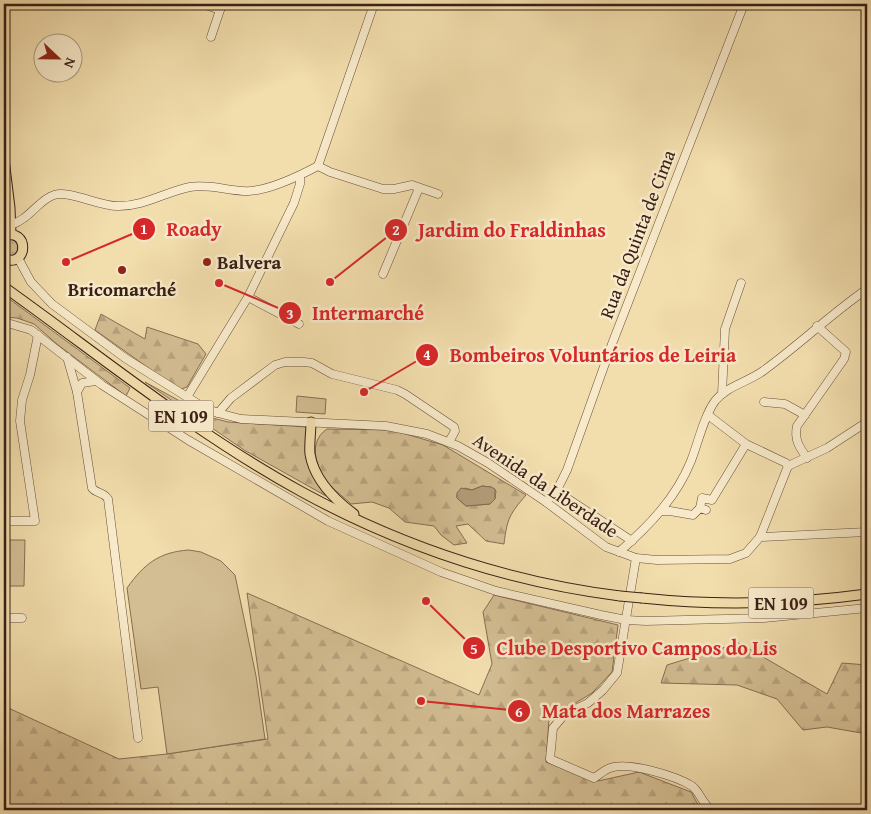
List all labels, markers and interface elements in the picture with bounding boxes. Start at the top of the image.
north arrow [32,32,82,82]
text: N [59,55,81,72]
street label: Rua da Quinta de Cima [592,146,682,322]
callout: Roady [132,211,232,246]
callout: Jardim do Fraldinhas [383,213,616,248]
text: Roady [166,214,222,243]
text: Jardim do Fraldinhas [415,215,606,244]
text: 1 [140,218,148,239]
text: 2 [392,219,400,240]
place label: Balvera [217,248,282,276]
marker: Balvera [201,256,213,268]
marker: Bricomarché [116,264,128,276]
place label: Bricomarché [68,275,176,303]
callout: Intermarché [277,296,434,331]
text: Intermarché [312,298,424,327]
text: 3 [286,303,294,324]
callout: Bombeiros Voluntários de Leiria [415,338,746,373]
text: Bombeiros Voluntários de Leiria [450,340,737,369]
text: 4 [423,344,431,365]
road number: EN 109 [148,401,214,432]
street label: Avenida da Liberdade [468,426,624,544]
road number: EN 109 [748,588,814,618]
callout: Clube Desportivo Campos do Lis [462,631,788,666]
text: Clube Desportivo Campos do Lis [497,633,777,662]
text: 5 [470,638,478,659]
callout: Mata dos Marrazes [506,694,720,729]
text: Mata dos Marrazes [542,696,710,725]
text: 6 [515,701,523,722]

